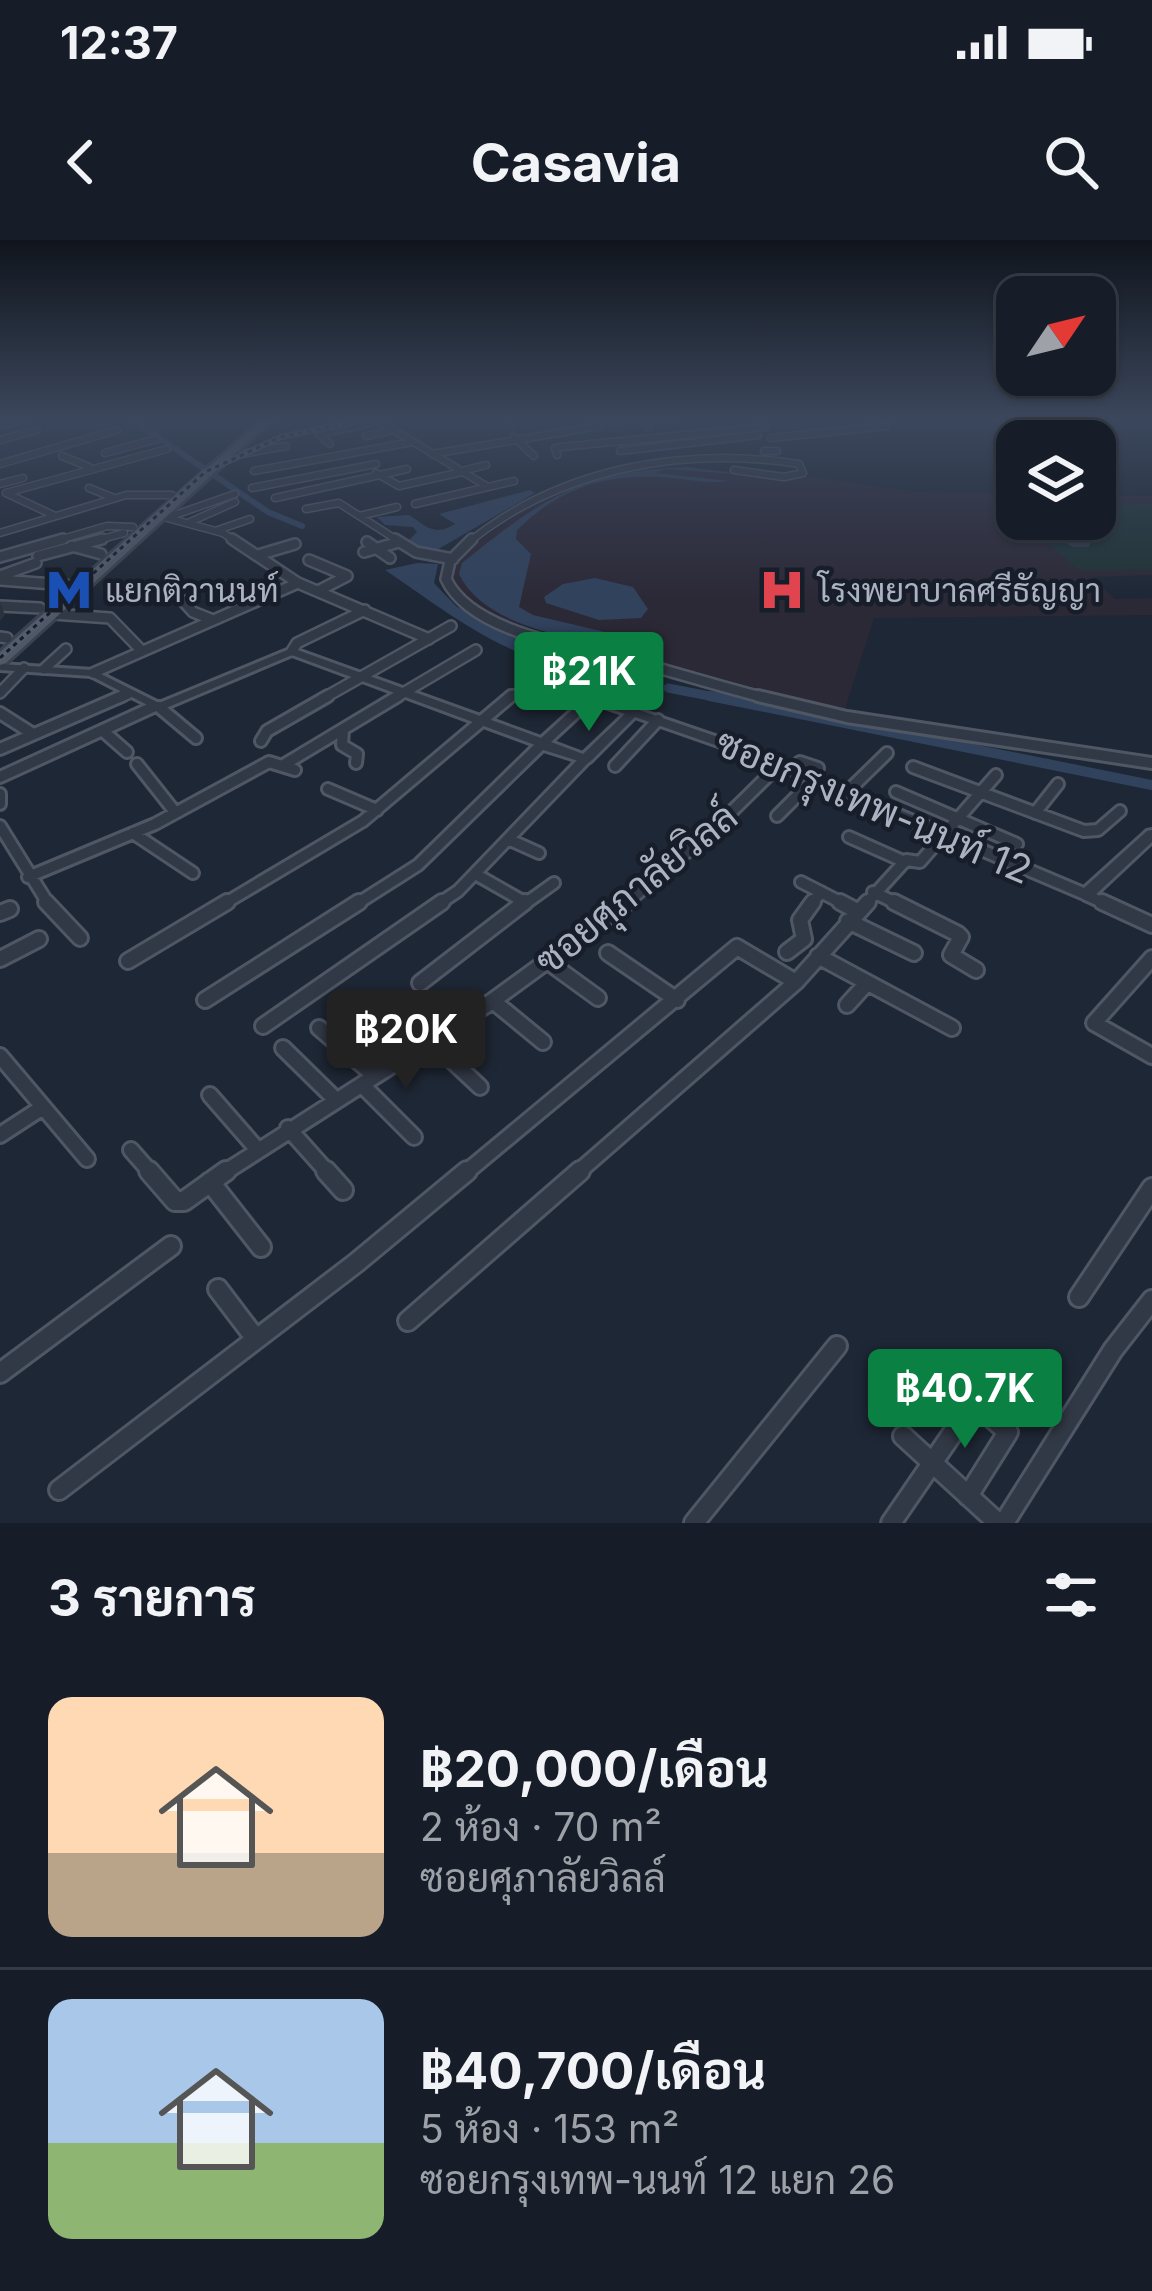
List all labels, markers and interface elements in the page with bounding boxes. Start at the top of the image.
text: 12:37 [60,15,178,70]
icon: back [48,129,114,195]
icon: search [1038,129,1104,195]
text: Casavia [471,130,681,195]
north arrow [996,276,1116,396]
map controls [996,276,1116,540]
button: layers [996,420,1116,540]
metro station icon: แยกติวานนท์ [44,565,94,615]
hospital icon: โรงพยาบาลศรีธัญญา [757,565,807,615]
place label: แยกติวานนท์ [105,570,279,610]
place label: โรงพยาบาลศรีธัญญา [816,570,1101,610]
pin: ฿21K [518,632,660,734]
text: ฿21K [541,647,637,694]
street label: ซอยกรุงเทพ-นนท์ 12 [708,718,1039,897]
street label: ซอยศุภาลัยวิลล์ [525,792,748,986]
pin: ฿20K [335,990,477,1092]
text: ฿20K [354,1005,458,1052]
pin: ฿40.7K [867,1349,1063,1451]
text: ฿40.7K [895,1364,1035,1411]
icon: filters [1038,1562,1104,1628]
text: 3 รายการ [48,1567,256,1628]
text: ฿20,000/เดือน [420,1738,769,1799]
icon: home [144,1745,288,1889]
text: 2 ห้อง · 70 m² [420,1803,662,1850]
text: ซอยศุภาลัยวิลล์ [420,1854,666,1901]
text: ฿40,700/เดือน [420,2040,766,2101]
icon: home [144,2047,288,2191]
text: 5 ห้อง · 153 m² [420,2105,679,2152]
text: ซอยกรุงเทพ-นนท์ 12 แยก 26 [420,2156,895,2203]

